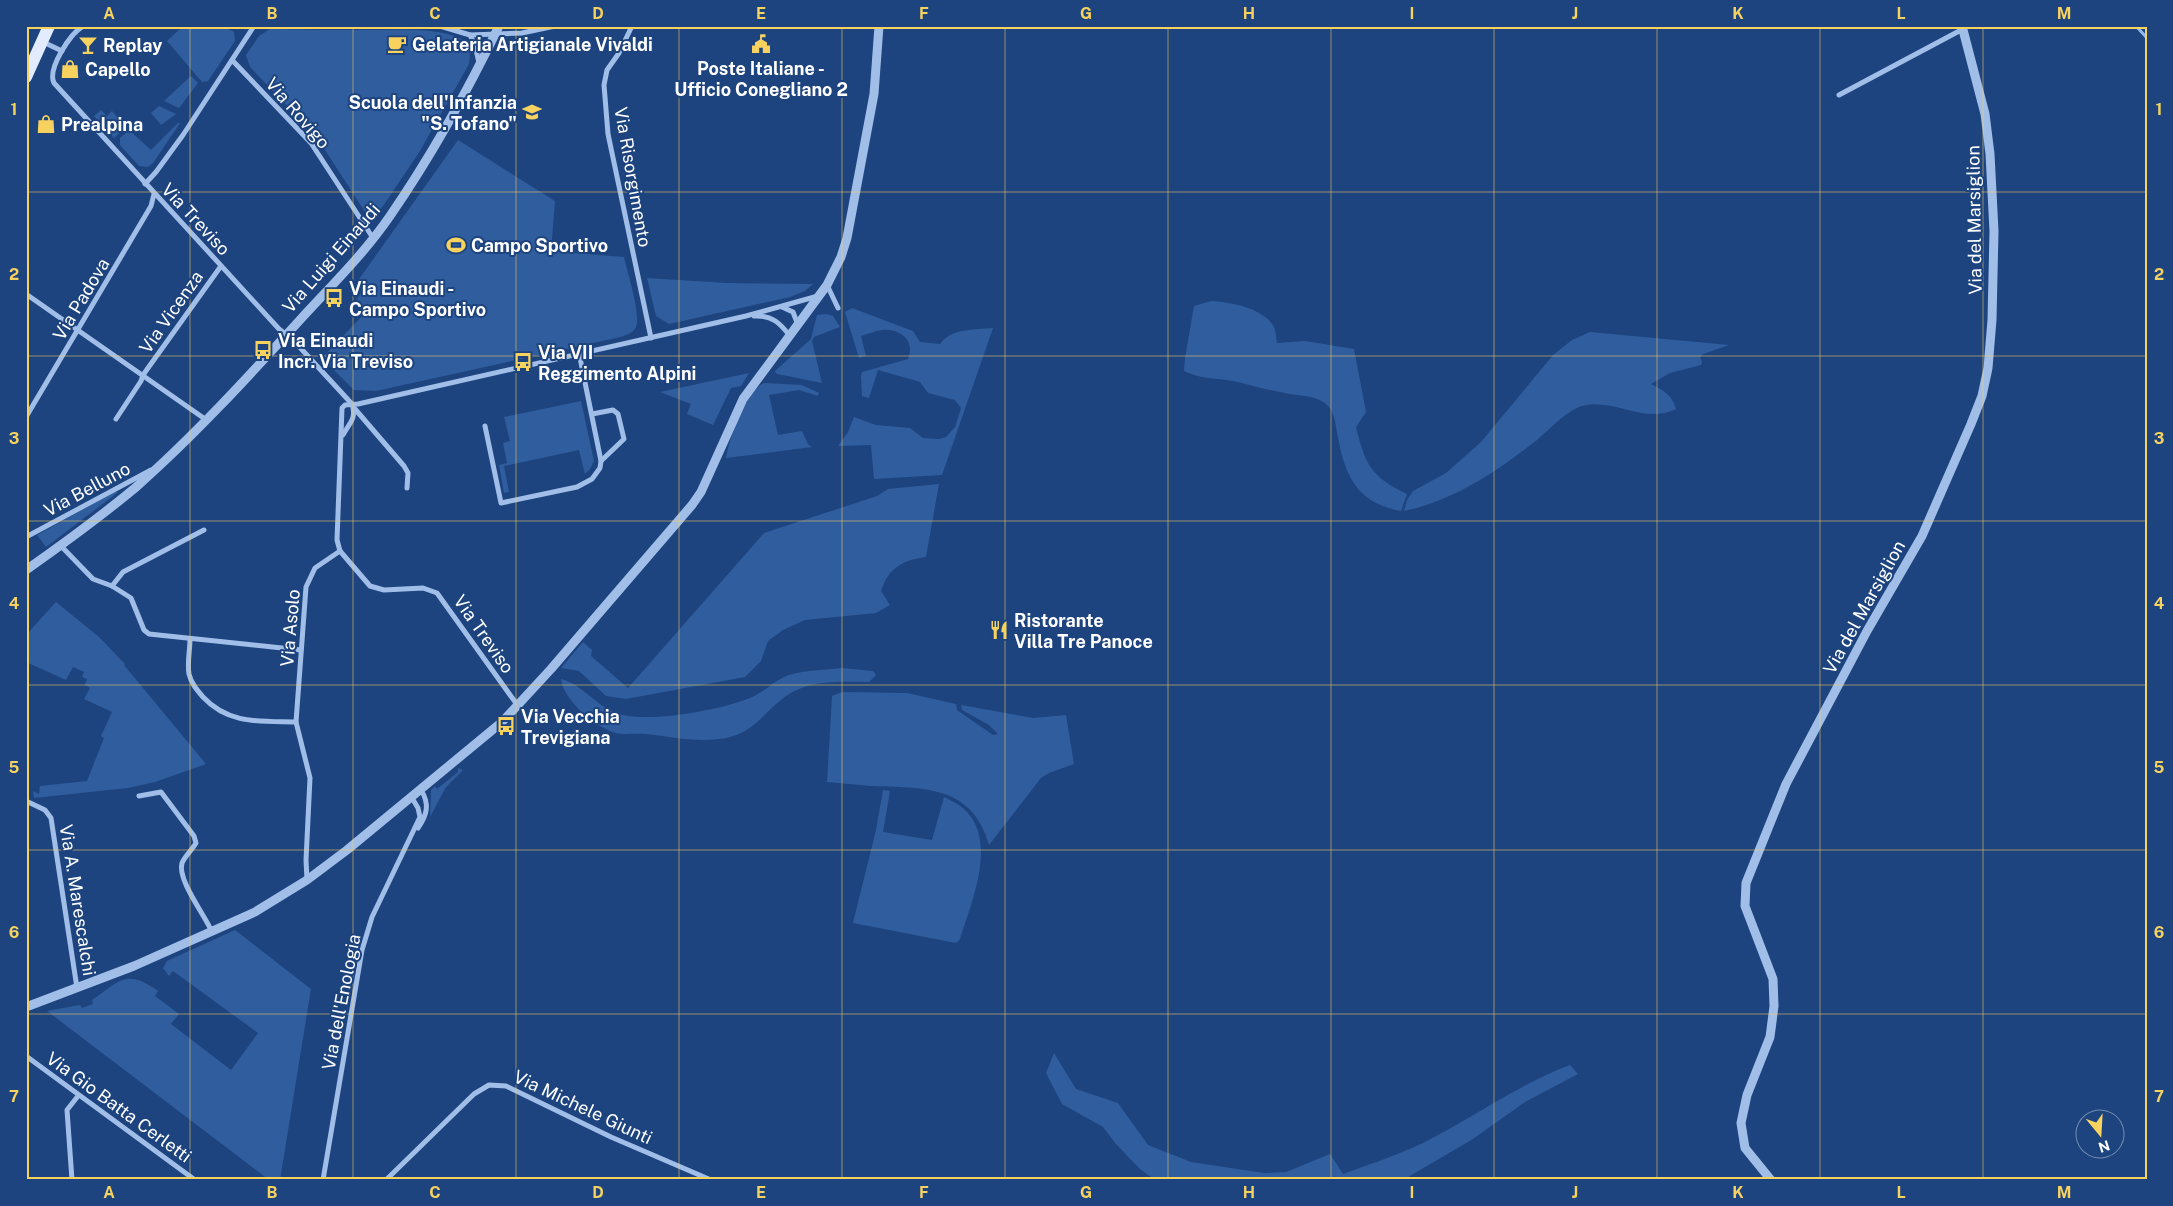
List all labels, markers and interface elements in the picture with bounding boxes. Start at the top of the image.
text: A [103,4,115,23]
text: B [267,4,278,23]
text: C [429,4,441,23]
text: D [592,4,604,23]
text: E [756,4,766,23]
text: F [919,4,929,23]
text: G [1080,4,1092,23]
text: H [1243,4,1255,23]
text: I [1410,4,1414,23]
text: J [1572,4,1578,23]
text: K [1732,4,1744,23]
text: L [1896,4,1906,23]
text: M [2057,4,2071,23]
cafe icon: Gelateria Artigianale Vivaldi [386,33,408,55]
public building icon: Poste Italiane - Ufficio Conegliano 2 [750,33,772,55]
bar icon: Replay [77,34,99,56]
place label: Gelateria Artigianale Vivaldi [412,34,653,55]
place label: Replay [103,35,162,56]
shop icon: Capello [59,58,81,80]
place label: Poste Italiane - Ufficio Conegliano 2 [674,58,848,100]
place label: Capello [85,59,151,80]
street label: Via Rovigo [261,73,335,153]
place label: Scuola dell'Infanzia "S. Tofano" [349,92,517,134]
text: 1 [11,100,17,119]
text: 1 [2156,100,2162,119]
school or university icon: Scuola dell'Infanzia "S. Tofano" [521,101,543,123]
street label: Via Risorgimento [610,105,656,249]
shop icon: Prealpina [35,113,57,135]
place label: Prealpina [61,114,143,135]
street label: Via del Marsiglion [1962,145,1986,295]
street label: Via Treviso [157,179,235,259]
street label: Via Luigi Einaudi [278,199,384,317]
sports icon: Campo Sportivo [445,234,467,256]
place label: Campo Sportivo [471,235,608,256]
street label: Via Padova [48,254,114,344]
text: 2 [9,265,19,284]
text: 2 [2154,265,2164,284]
street label: Via Vicenza [135,267,207,357]
place label: Via Einaudi - Campo Sportivo [349,278,486,320]
bus stop icon: Via Einaudi - Campo Sportivo [323,287,345,309]
place label: Via Einaudi Incr. Via Treviso [278,330,413,372]
bus stop icon: Via Einaudi Incr. Via Treviso [252,339,274,361]
place label: Via VII Reggimento Alpini [538,342,696,384]
bus stop icon: Via VII Reggimento Alpini [512,351,534,373]
text: 3 [9,429,19,448]
text: 3 [2154,429,2164,448]
street label: Via Belluno [40,457,134,521]
street label: Via del Marsiglion [1819,537,1909,677]
street label: Via Asolo [276,588,304,668]
street label: Via Treviso [449,591,519,677]
text: 4 [9,594,20,613]
text: 4 [2154,594,2165,613]
place label: Ristorante Villa Tre Panoce [1014,610,1153,652]
restaurant icon: Ristorante Villa Tre Panoce [988,619,1010,641]
place label: Via Vecchia Trevigiana [521,706,620,748]
bus stop icon: Via Vecchia Trevigiana [495,715,517,737]
text: 5 [9,758,20,777]
text: 5 [2154,758,2165,777]
street label: Via A. Marescalchi [56,823,100,977]
text: 6 [9,923,19,942]
text: 6 [2154,923,2164,942]
street label: Via dell'Enologia [318,932,364,1072]
street label: Via Gio Batta Cerletti [42,1047,196,1167]
street label: Via Michele Giunti [510,1066,656,1148]
text: 7 [9,1087,19,1106]
text: 7 [2154,1087,2164,1106]
north arrow [2076,1108,2126,1158]
text: N [2096,1137,2112,1156]
text: A [103,1183,115,1202]
text: B [267,1183,278,1202]
text: C [429,1183,441,1202]
text: D [592,1183,604,1202]
text: E [756,1183,766,1202]
text: F [919,1183,929,1202]
text: G [1080,1183,1092,1202]
text: H [1243,1183,1255,1202]
text: I [1410,1183,1414,1202]
text: J [1572,1183,1578,1202]
text: K [1732,1183,1744,1202]
text: L [1896,1183,1906,1202]
text: M [2057,1183,2071,1202]

